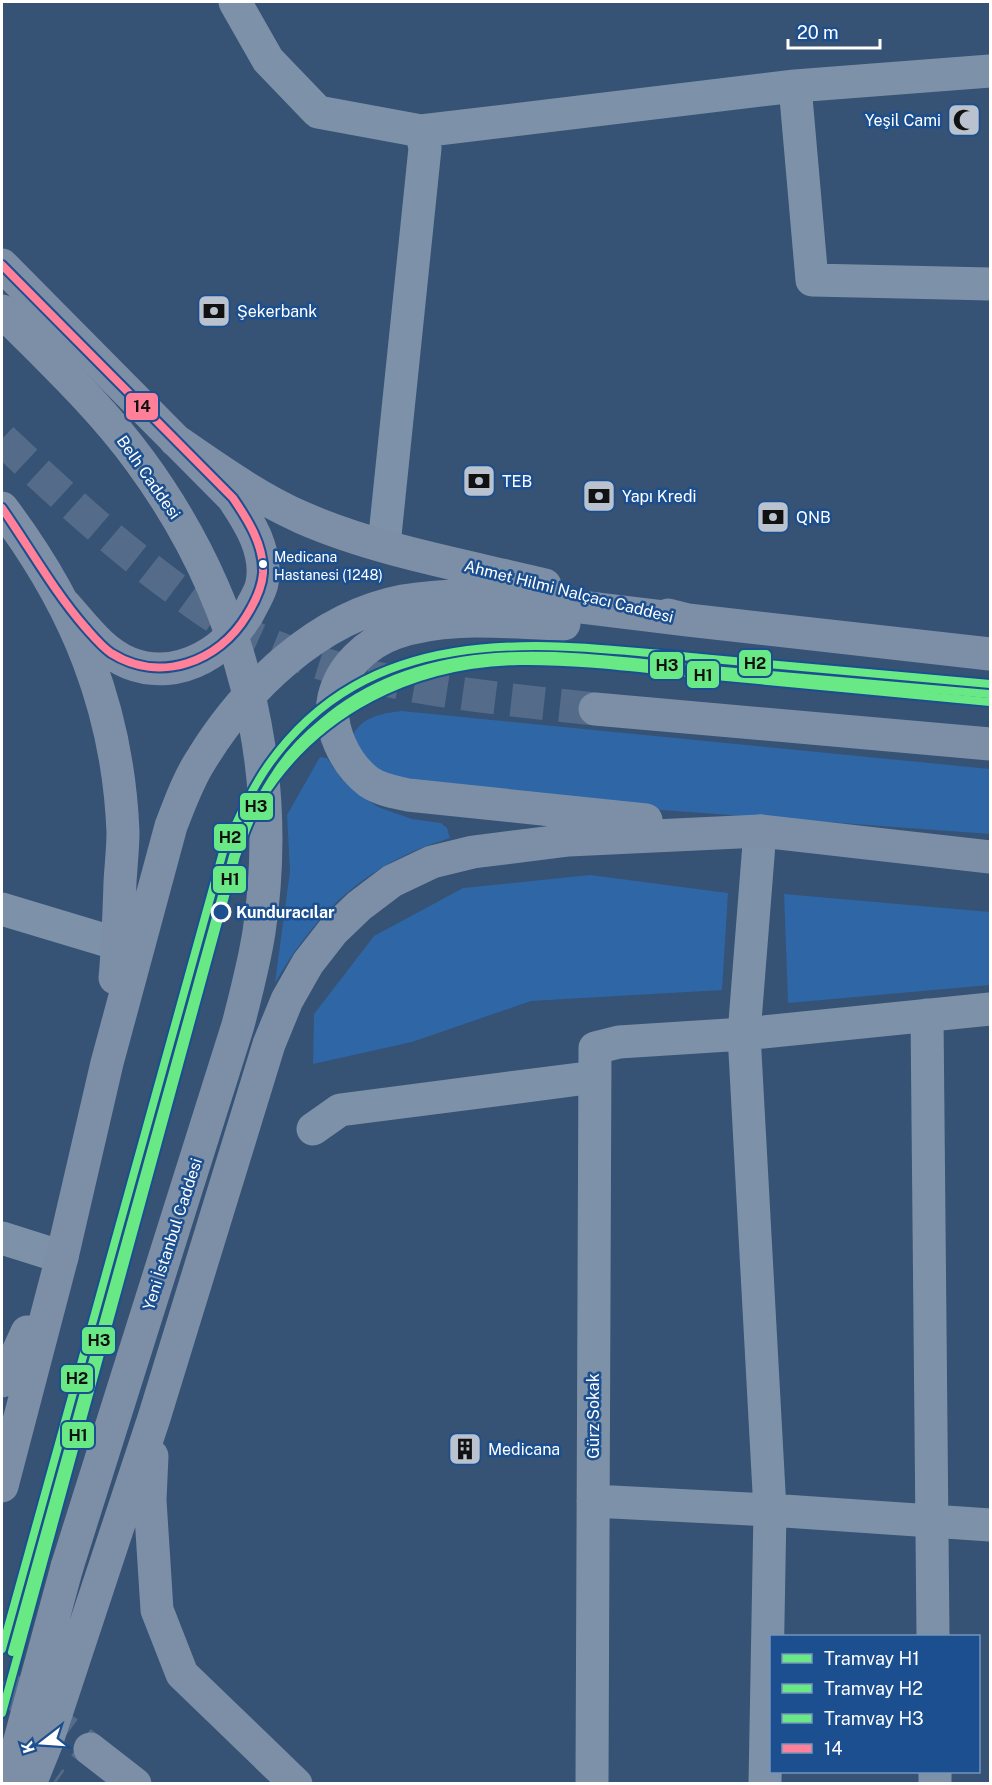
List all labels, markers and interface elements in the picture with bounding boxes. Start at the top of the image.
scale bar [788,12,880,50]
text: 20 m [797,22,839,43]
mosque icon: Yeşil Cami [946,102,982,138]
place label: Yeşil Cami [865,111,941,130]
bank icon: Şekerbank [196,293,232,329]
place label: Şekerbank [237,302,317,321]
line badge: 14 [125,392,159,421]
text: 14 [133,397,151,416]
street label: Belh Caddesi [113,432,184,523]
bank icon: TEB [461,463,497,499]
place label: TEB [502,472,532,491]
bank icon: Yapı Kredi [581,478,617,514]
place label: Yapı Kredi [622,487,697,506]
bank icon: QNB [755,499,791,535]
place label: QNB [796,508,831,527]
place label: Medicana Hastanesi (1248) [274,549,383,583]
street label: Ahmet Hilmi Nalçacı Caddesi [462,556,675,627]
marker: Medicana Hastanesi (1248) [257,558,269,570]
line badge: H2 [738,649,772,677]
line badge: H3 [649,651,684,680]
text: H2 [744,654,766,673]
text: H3 [656,656,678,675]
line badge: H1 [686,660,720,689]
text: H1 [693,666,713,685]
line badge: H3 [239,792,274,821]
text: H3 [245,797,267,816]
line badge: H2 [213,823,247,852]
text: H2 [219,828,241,847]
line badge: H1 [212,865,247,894]
text: H1 [220,870,240,889]
marker: Kunduracılar [211,902,231,922]
place label: Kunduracılar [236,903,335,922]
street label: Yeni İstanbul Caddesi [138,1155,206,1313]
line badge: H3 [81,1326,116,1355]
text: H3 [88,1331,110,1350]
line badge: H2 [60,1364,94,1393]
text: H2 [66,1369,88,1388]
street label: Gürz Sokak [584,1373,603,1459]
line badge: H1 [61,1421,95,1449]
text: H1 [68,1426,88,1445]
building icon: Medicana [447,1431,483,1467]
place label: Medicana [488,1440,560,1459]
legend [770,1635,980,1773]
text: Tramvay H1 [824,1648,920,1669]
text: Tramvay H2 [824,1678,923,1699]
text: Tramvay H3 [824,1708,924,1729]
north arrow [12,1713,72,1773]
text: K [17,1738,39,1756]
text: 14 [824,1738,843,1759]

